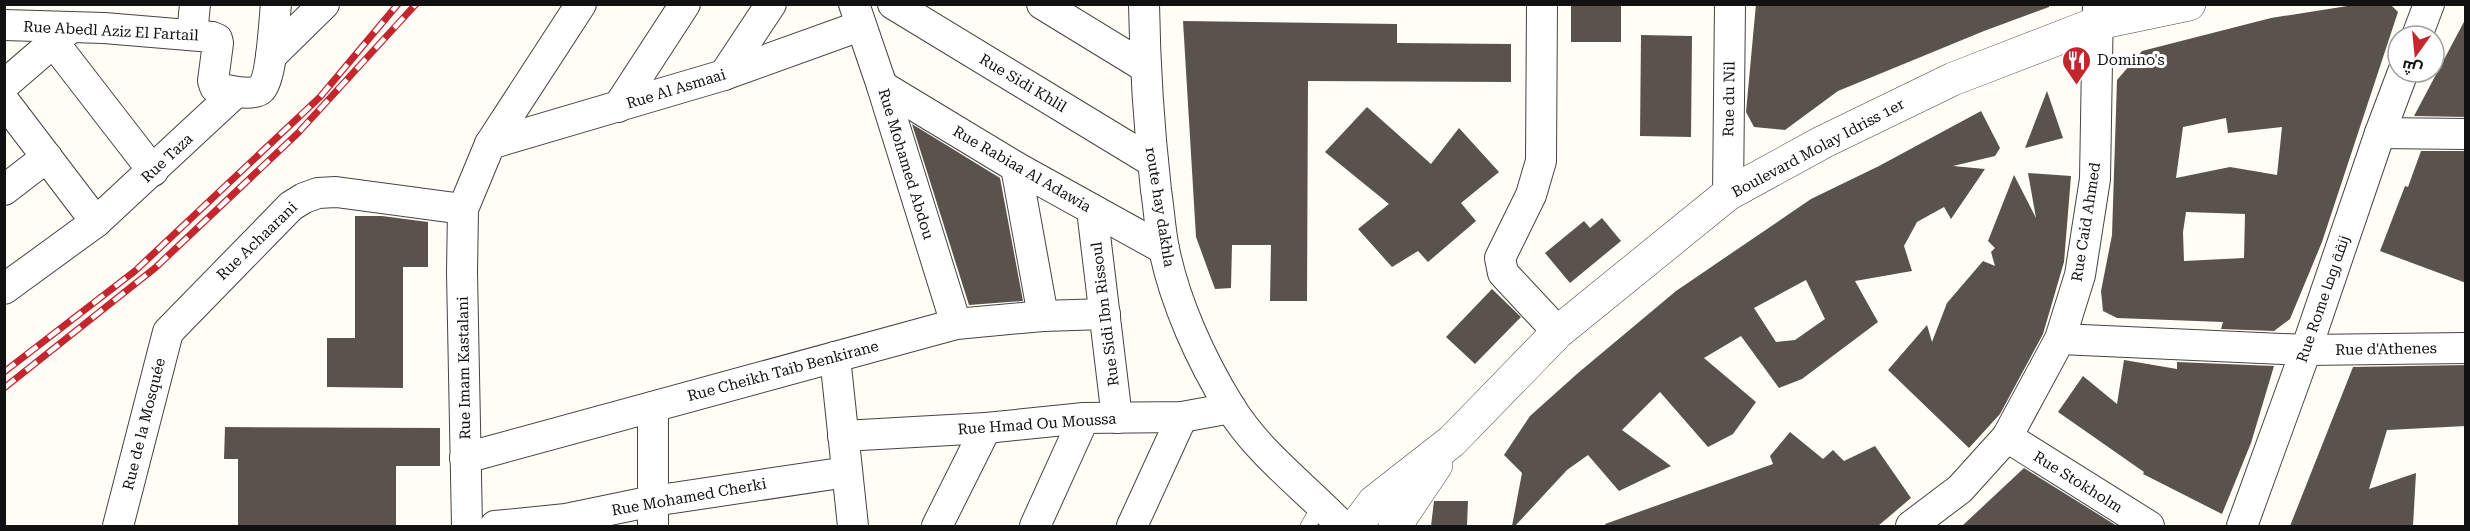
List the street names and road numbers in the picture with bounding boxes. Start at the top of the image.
street label: Rue Abedl Aziz El Fartail [23,17,199,45]
street label: Rue Sidi Khlil [976,50,1070,116]
street label: Rue du Nil [1719,61,1739,137]
street label: Rue Al Asmaai [624,65,728,113]
street label: Rue Mohamed Abdou [874,86,938,242]
street label: Boulevard Molay Idriss 1er [1729,95,1907,201]
street label: Rue Rabiaa Al Adawia [950,122,1094,216]
street label: Rue Taza [137,130,197,186]
street label: route hay dakhla [1142,146,1178,268]
street label: Rue Caid Ahmed [2068,161,2104,283]
street label: Rue Achaarani [213,198,301,284]
street label: Rue Rome زنقة روما [2293,233,2353,365]
street label: Rue Sidi Ibn Rissoul [1087,240,1123,387]
street label: Rue Imam Kastalani [454,296,474,440]
street label: Rue Cheikh Taib Benkirane [685,337,881,405]
street label: Rue d'Athenes [2335,339,2437,359]
street label: Rue de la Mosquée [119,356,169,492]
street label: Rue Hmad Ou Moussa [957,409,1117,439]
street label: Rue Stokholm [2030,447,2126,517]
street label: Rue Mohamed Cherki [610,474,768,520]

